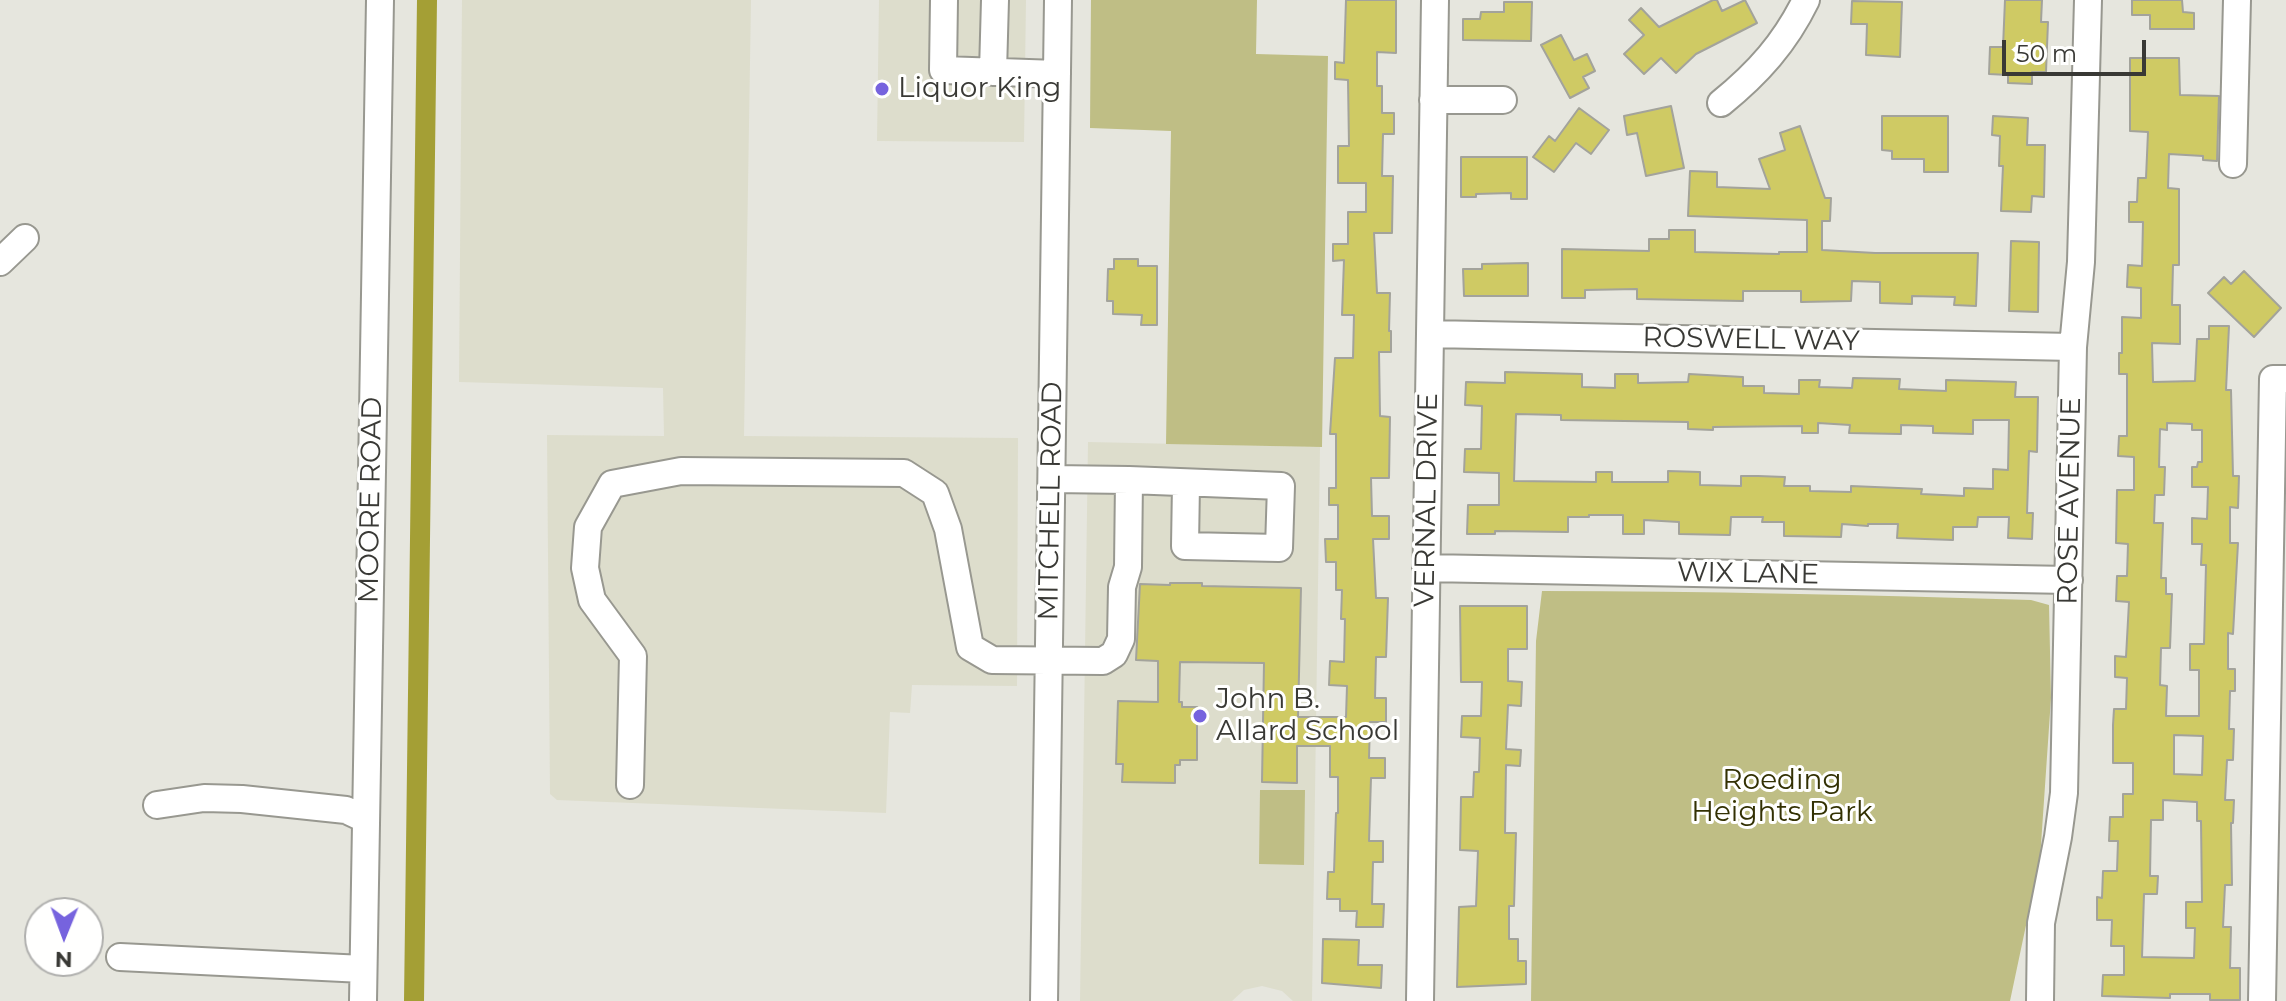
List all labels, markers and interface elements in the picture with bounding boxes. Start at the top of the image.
scale bar [2006,24,2150,74]
text: 50 m [2016,39,2077,68]
place label: Liquor King [898,72,1061,106]
marker: Liquor King [873,80,891,98]
street label: ROSWELL WAY [1642,321,1860,359]
street label: MITCHELL ROAD [1032,381,1070,621]
street label: VERNAL DRIVE [1408,393,1446,607]
street label: MOORE ROAD [352,396,390,604]
street label: ROSE AVENUE [2051,397,2089,605]
street label: WIX LANE [1677,556,1819,592]
place label: John B. Allard School [1216,683,1399,749]
marker: John B. Allard School [1191,707,1209,725]
park label: Roeding Heights Park [1691,764,1873,830]
north arrow [24,897,104,977]
text: N [54,946,73,973]

